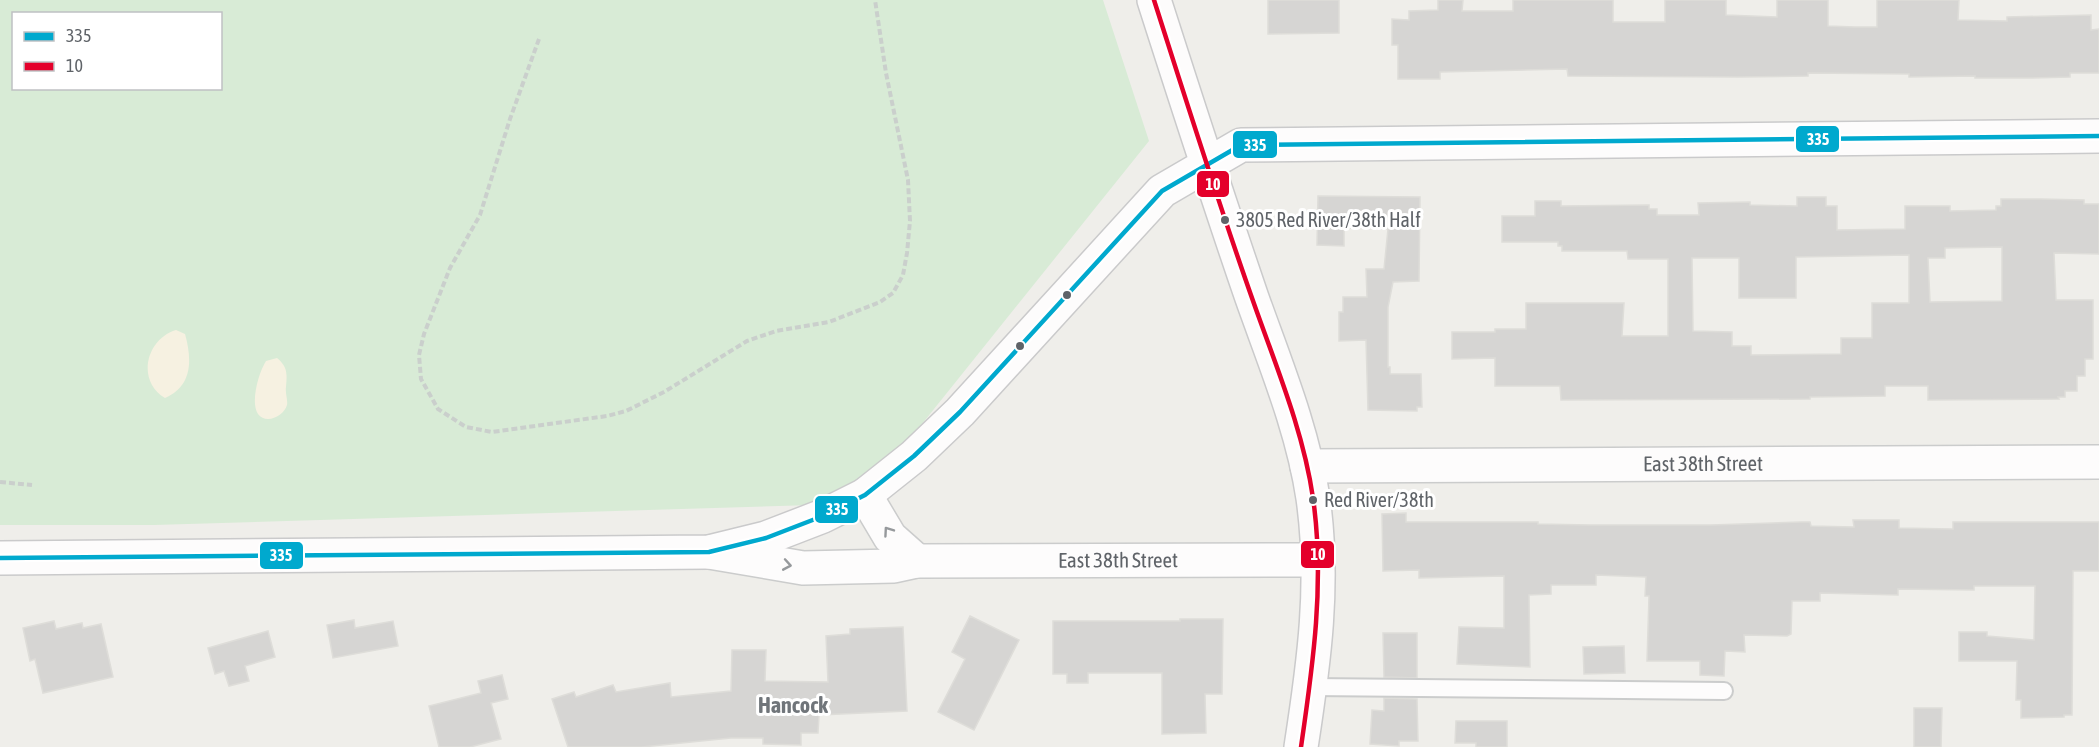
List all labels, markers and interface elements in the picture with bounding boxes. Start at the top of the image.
legend [12,12,222,90]
text: 335 [66,25,91,46]
text: 10 [66,55,83,76]
line badge: 335 [1795,125,1840,153]
line badge: 335 [1232,130,1278,159]
text: 335 [1807,130,1830,148]
text: 335 [1244,136,1267,154]
line badge: 10 [1196,170,1230,198]
text: 10 [1205,175,1221,193]
place label: 3805 Red River/38th Half [1236,208,1421,231]
marker: 3805 Red River/38th Half [1219,214,1231,226]
unlabelled marker [1061,289,1073,301]
unlabelled marker [1014,340,1026,352]
street label: East 38th Street [1643,451,1763,475]
place label: Red River/38th [1324,488,1434,511]
marker: Red River/38th [1307,494,1319,506]
line badge: 335 [814,495,859,524]
text: 335 [826,500,849,518]
one-way arrow [884,526,895,537]
line badge: 10 [1300,540,1335,569]
line badge: 335 [259,541,304,570]
text: 10 [1310,545,1326,563]
text: 335 [270,546,293,564]
street label: East 38th Street [1058,547,1178,572]
one-way arrow [782,558,792,571]
district label: Hancock [758,692,828,718]

